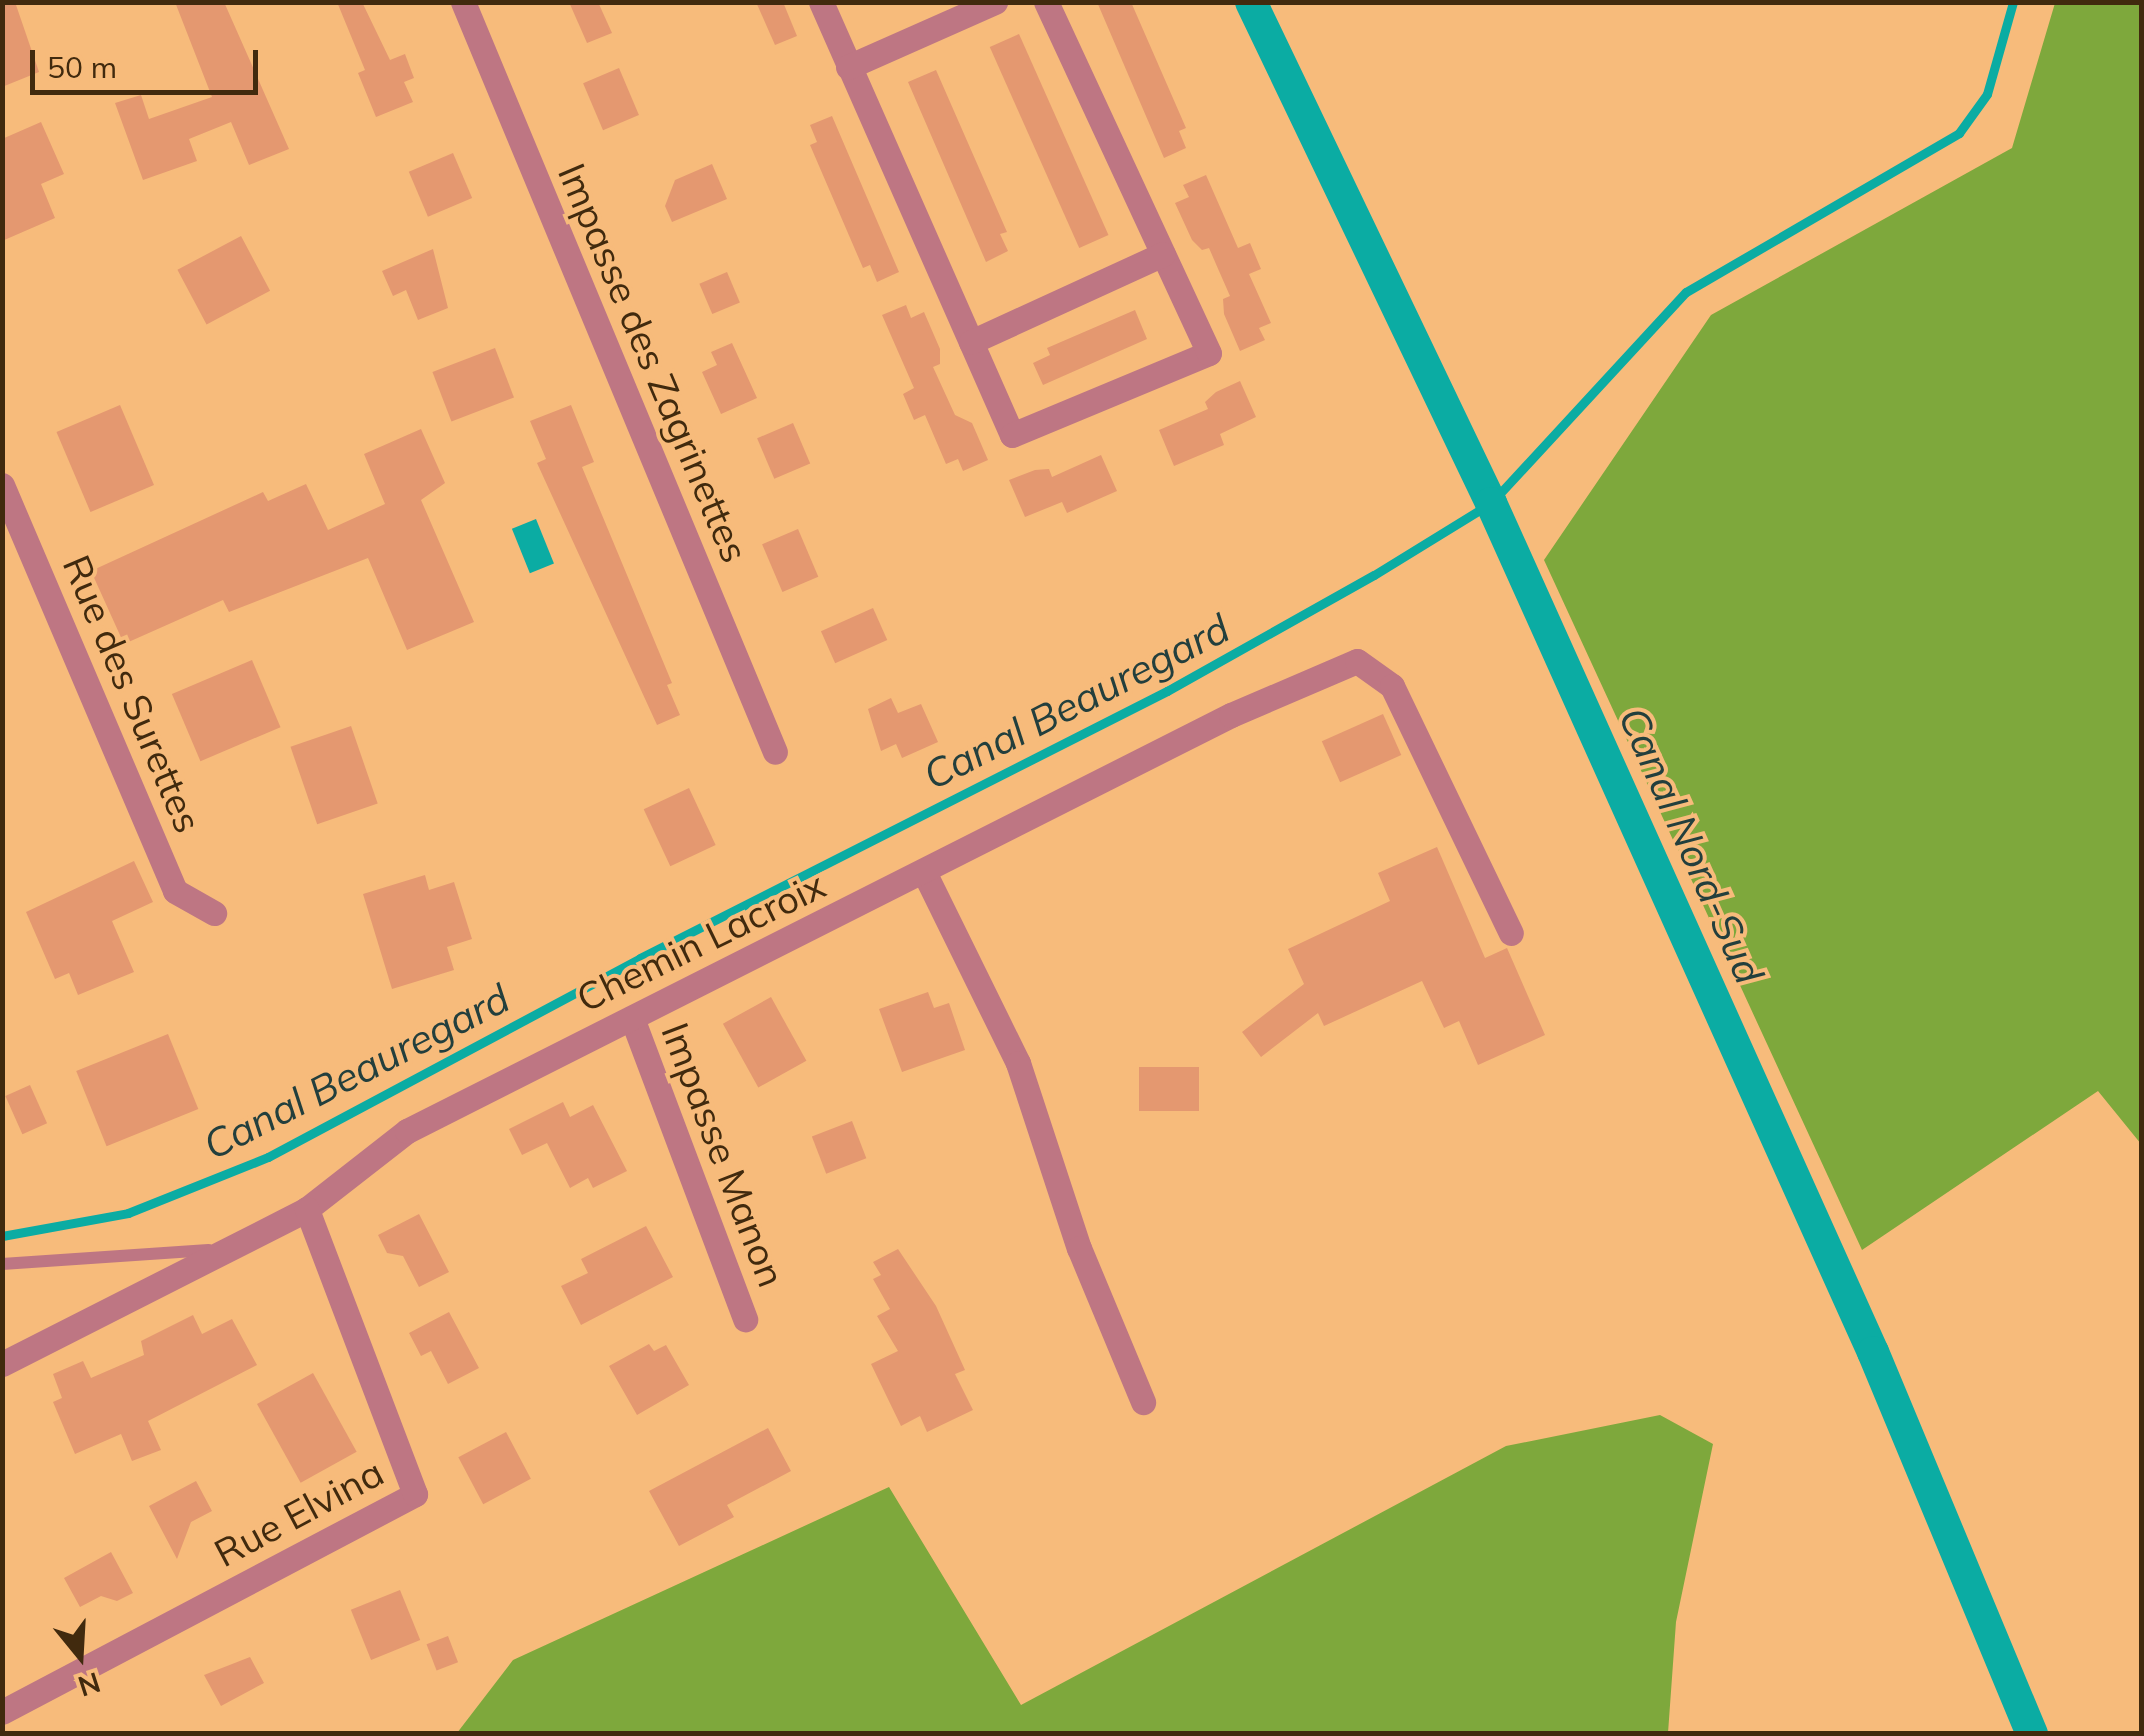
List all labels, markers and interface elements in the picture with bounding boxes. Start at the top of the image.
scale bar [35,30,262,92]
text: 50 m [47,48,117,86]
street label: Impasse des Zagrinettes [548,157,758,569]
street label: Rue des Surettes [53,549,211,839]
water label: Canal Beauregard [915,603,1237,799]
water label: Canal Nord-Sud [1610,699,1774,991]
street label: Chemin Lacroix [569,862,833,1022]
water label: Canal Beauregard [195,973,517,1169]
street label: Impasse Manon [652,1017,794,1293]
street label: Rue Elvina [207,1450,391,1576]
north arrow [30,1606,130,1706]
text: N [74,1665,105,1705]

